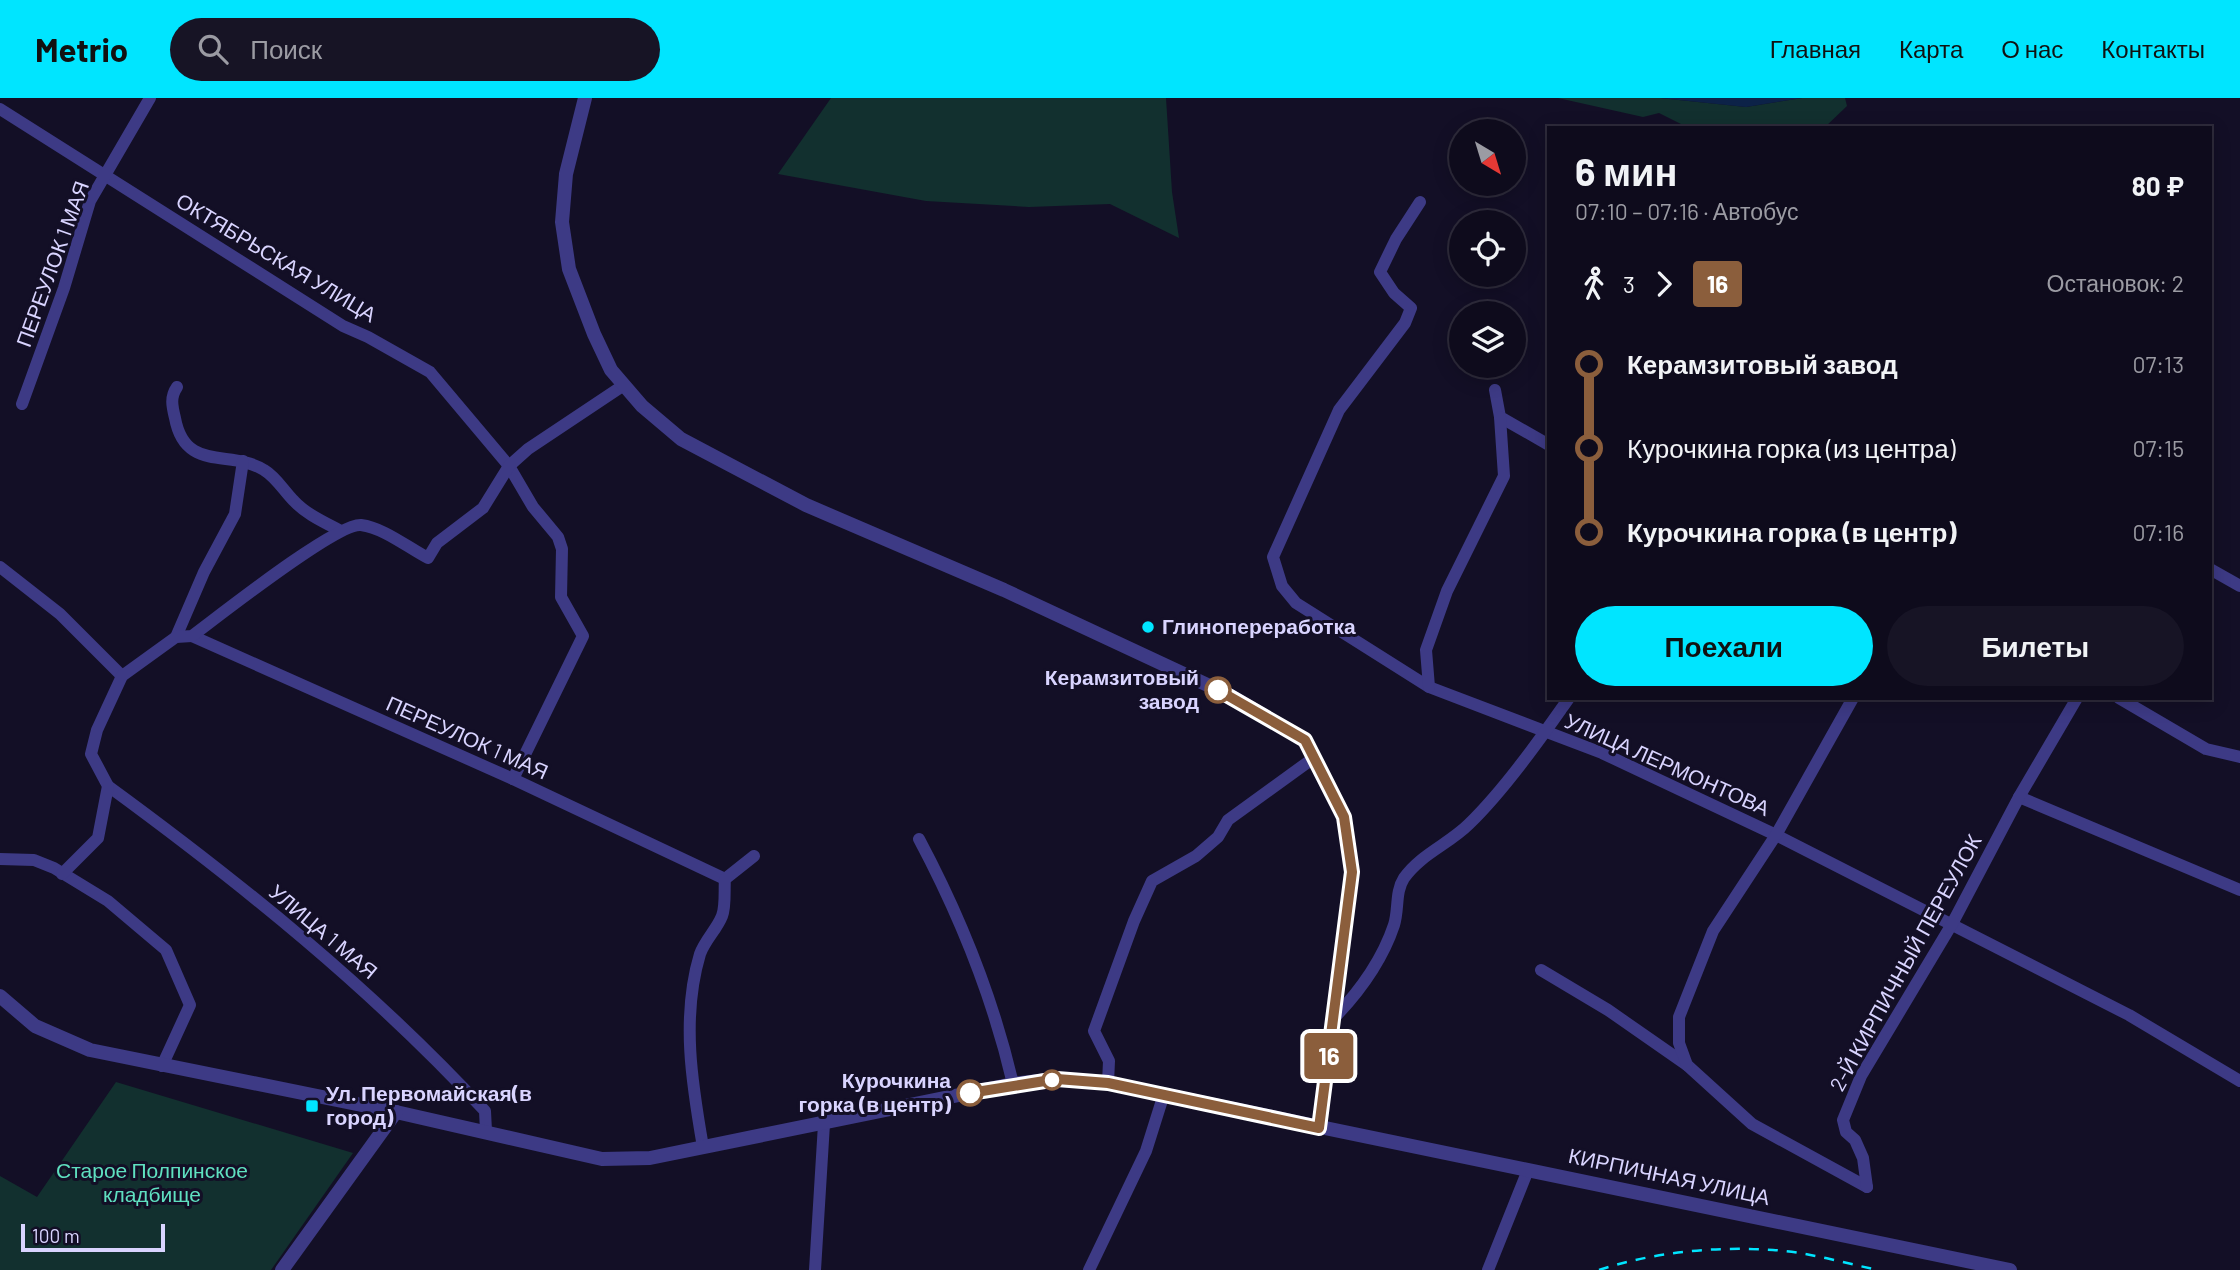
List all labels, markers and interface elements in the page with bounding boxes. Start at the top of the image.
search box [170,18,660,81]
text: Metrio [35,29,128,69]
icon: search [194,30,232,68]
text: Поиск [250,33,322,64]
text: Главная [1770,34,1861,63]
text: Карта [1899,34,1963,63]
text: О нас [2001,34,2063,63]
text: Контакты [2101,34,2205,63]
north arrow [1449,119,1526,196]
map controls [1449,119,1526,378]
text: 6 мин [1575,148,1677,194]
text: 80 ₽ [2132,170,2184,201]
street label: ПЕРЕУЛОК 1 МАЯ [10,177,93,350]
street label: ОКТЯБРЬСКАЯ УЛИЦА [172,187,381,326]
text: 07:10 – 07:16 · Автобус [1575,197,1798,225]
button: locate [1449,210,1526,287]
icon: walk [1575,265,1613,303]
icon: forward [1645,265,1683,303]
text: 16 [1707,269,1728,298]
text: Остановок: 2 [2047,269,2184,297]
text: 3 [1623,270,1635,298]
button: layers [1449,301,1526,378]
text: Керамзитовый завод [1627,348,1898,379]
text: 07:13 [2132,350,2184,378]
text: Курочкина горка (из центра) [1627,432,1956,463]
text: 07:15 [2132,434,2184,462]
text: Курочкина горка (в центр) [1627,516,1956,547]
text: 07:16 [2132,518,2184,546]
button: Поехали [1575,606,1873,686]
button: Билеты [1887,606,2184,686]
place label: Глинопереработка [1162,613,1356,638]
marker: Глинопереработка [1140,619,1156,635]
place label: Керамзитовый завод [1045,664,1199,713]
marker: Керамзитовый завод [1205,677,1231,703]
street label: ПЕРЕУЛОК 1 МАЯ [383,690,552,784]
street label: УЛИЦА ЛЕРМОНТОВА [1561,707,1774,820]
street label: 2-Й КИРПИЧНЫЙ ПЕРЕУЛОК [1824,829,1986,1095]
street label: УЛИЦА 1 МАЯ [265,878,383,983]
line badge: 16 [1298,1033,1360,1079]
text: 16 [1318,1041,1340,1070]
place label: Курочкина горка (в центр) [798,1067,952,1116]
unlabelled marker [1042,1070,1062,1090]
place label: Ул. Первомайская(в город) [326,1080,532,1129]
marker: Курочкина горка (в центр) [957,1080,983,1106]
marker: Ул. Первомайская(в город) [304,1098,320,1114]
street label: КИРПИЧНАЯ УЛИЦА [1566,1142,1772,1209]
park label: Старое Полпинское кладбище [56,1157,248,1206]
scale bar [21,1221,164,1253]
text: 100 m [32,1224,80,1247]

